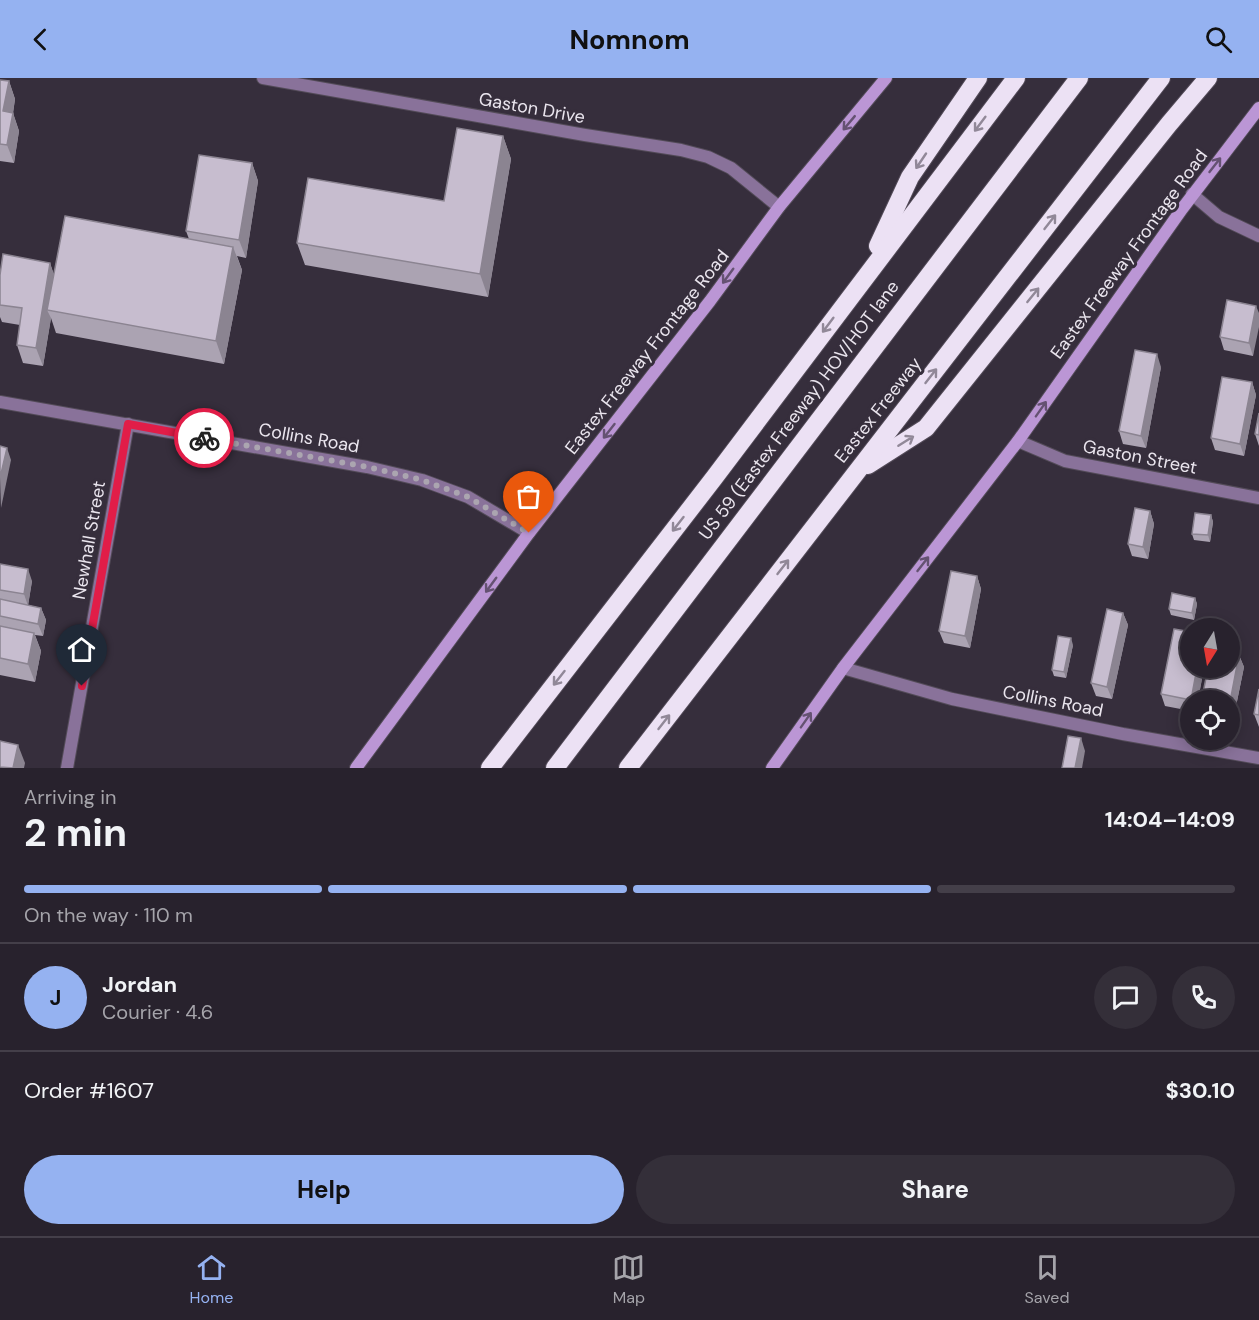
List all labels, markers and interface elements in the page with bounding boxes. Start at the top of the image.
text: Nomnom [569,22,690,57]
icon: back [24,23,57,56]
icon: search [1202,23,1235,56]
street label: Gaston Drive [477,87,587,129]
one-way arrow [842,115,855,131]
one-way arrow [974,116,987,132]
street label: Eastex Freeway Frontage Road [1045,145,1213,363]
one-way arrow [915,152,927,169]
one-way arrow [1208,157,1221,173]
one-way arrow [1043,214,1056,230]
street label: Eastex Freeway Frontage Road [560,245,734,459]
one-way arrow [722,268,735,284]
street label: US 59 (Eastex Freeway) HOV/HOT lane [694,276,904,544]
one-way arrow [1026,287,1039,303]
one-way arrow [821,317,834,333]
street label: Eastex Freeway [830,353,926,467]
one-way arrow [924,369,937,385]
one-way arrow [1035,401,1047,418]
courier [174,408,234,468]
street label: Collins Road [257,417,361,459]
icon: bike [188,422,221,455]
one-way arrow [603,422,616,438]
street label: Gaston Street [1081,434,1199,480]
one-way arrow [897,435,914,447]
pin [503,471,554,533]
street label: Newhall Street [67,479,111,601]
icon: bag [512,480,545,513]
one-way arrow [672,516,685,532]
one-way arrow [916,557,929,573]
one-way arrow [776,560,789,576]
one-way arrow [484,577,497,593]
north arrow [1180,618,1240,678]
map controls [1180,618,1240,750]
pin [56,624,107,686]
icon: home [65,633,98,666]
one-way arrow [553,670,565,686]
street label: Collins Road [1001,679,1105,723]
button: locate [1180,690,1240,750]
one-way arrow [800,713,812,729]
one-way arrow [657,714,670,730]
text: Arriving in [24,784,116,810]
text: 14:04–14:09 [1105,805,1235,834]
text: 2 min [24,807,127,858]
text: On the way · 110 m [24,902,193,928]
button: chat [1094,966,1157,1029]
button: phone [1172,966,1235,1029]
text: Jordan [102,970,177,999]
text: J [50,983,61,1012]
text: Courier · 4.6 [102,999,213,1025]
text: Order #1607 [24,1076,154,1105]
text: $30.10 [1166,1076,1235,1105]
button: Help [24,1155,624,1224]
button: Share [636,1155,1235,1224]
tab: Home [190,1251,233,1308]
tab: Map [612,1251,645,1308]
tab: Saved [1025,1251,1069,1308]

